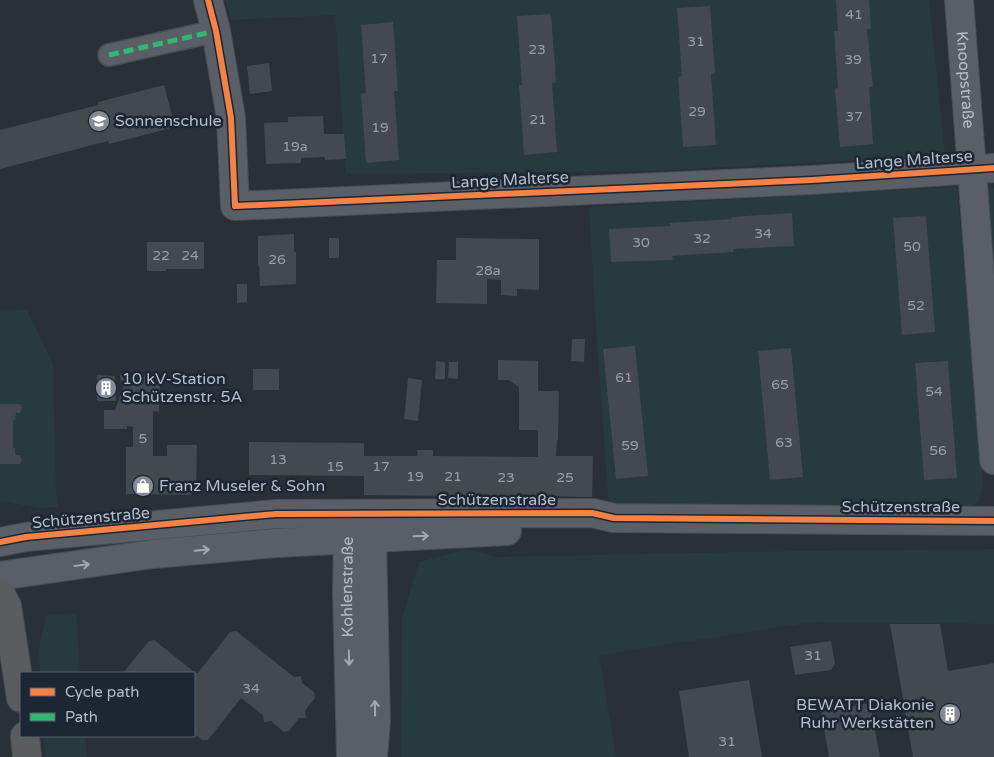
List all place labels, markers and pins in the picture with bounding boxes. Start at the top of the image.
school or university icon: Sonnenschule [87,109,111,133]
place label: Sonnenschule [115,111,222,131]
place label: 10 kV-Station Schützenstr. 5A [122,369,242,407]
building icon: 10 kV-Station Schützenstr. 5A [94,376,118,400]
shop icon: Franz Museler & Sohn [131,474,155,498]
place label: Franz Museler & Sohn [159,476,325,496]
place label: BEWATT Diakonie Ruhr Werkstätten [796,695,934,733]
building icon: BEWATT Diakonie Ruhr Werkstätten [938,702,962,726]

